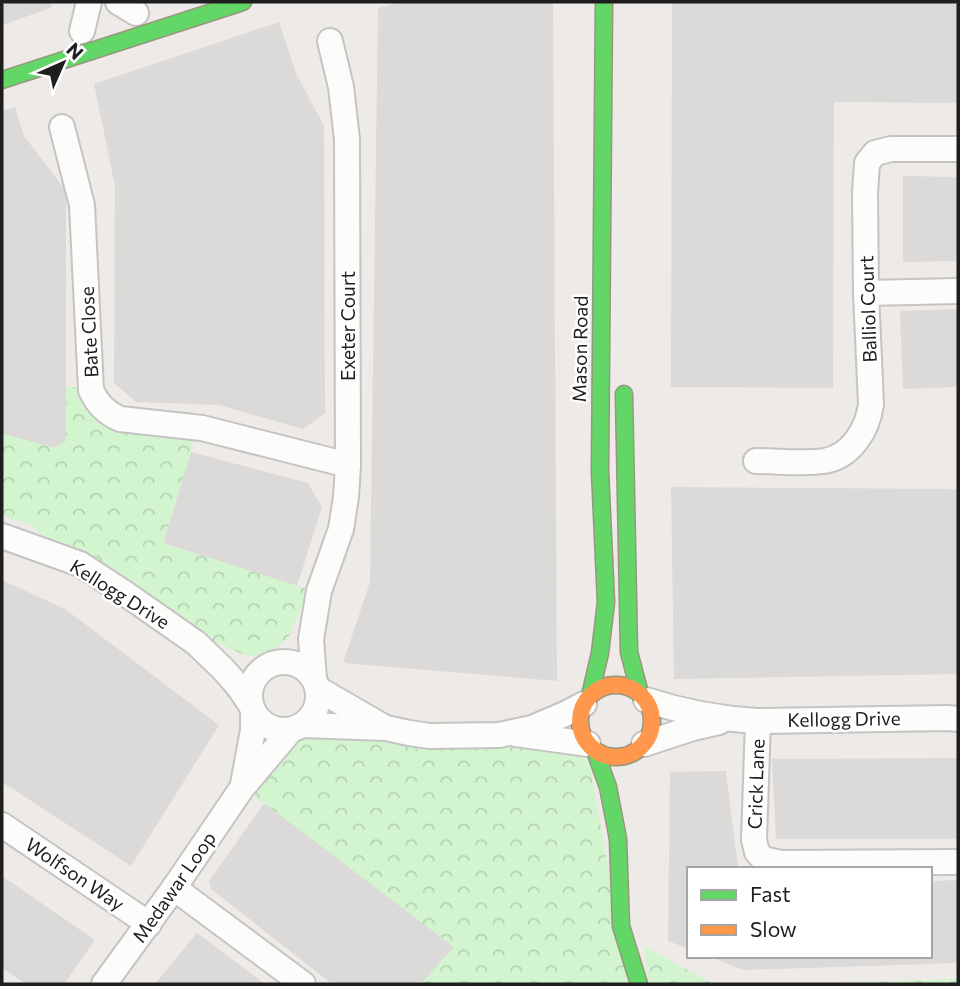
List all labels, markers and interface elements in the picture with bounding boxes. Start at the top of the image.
north arrow [28,28,98,98]
text: N [62,37,89,64]
street label: Balliol Court [854,255,881,363]
street label: Exeter Court [336,271,359,381]
street label: Bate Close [75,286,102,378]
street label: Mason Road [567,295,592,403]
street label: Kellogg Drive [66,554,174,633]
street label: Kellogg Drive [787,706,901,731]
street label: Crick Lane [742,738,769,830]
street label: Medawar Loop [127,827,220,947]
street label: Wolfson Way [22,832,129,915]
legend [687,867,932,958]
text: Fast [750,881,791,906]
text: Slow [750,916,797,941]

